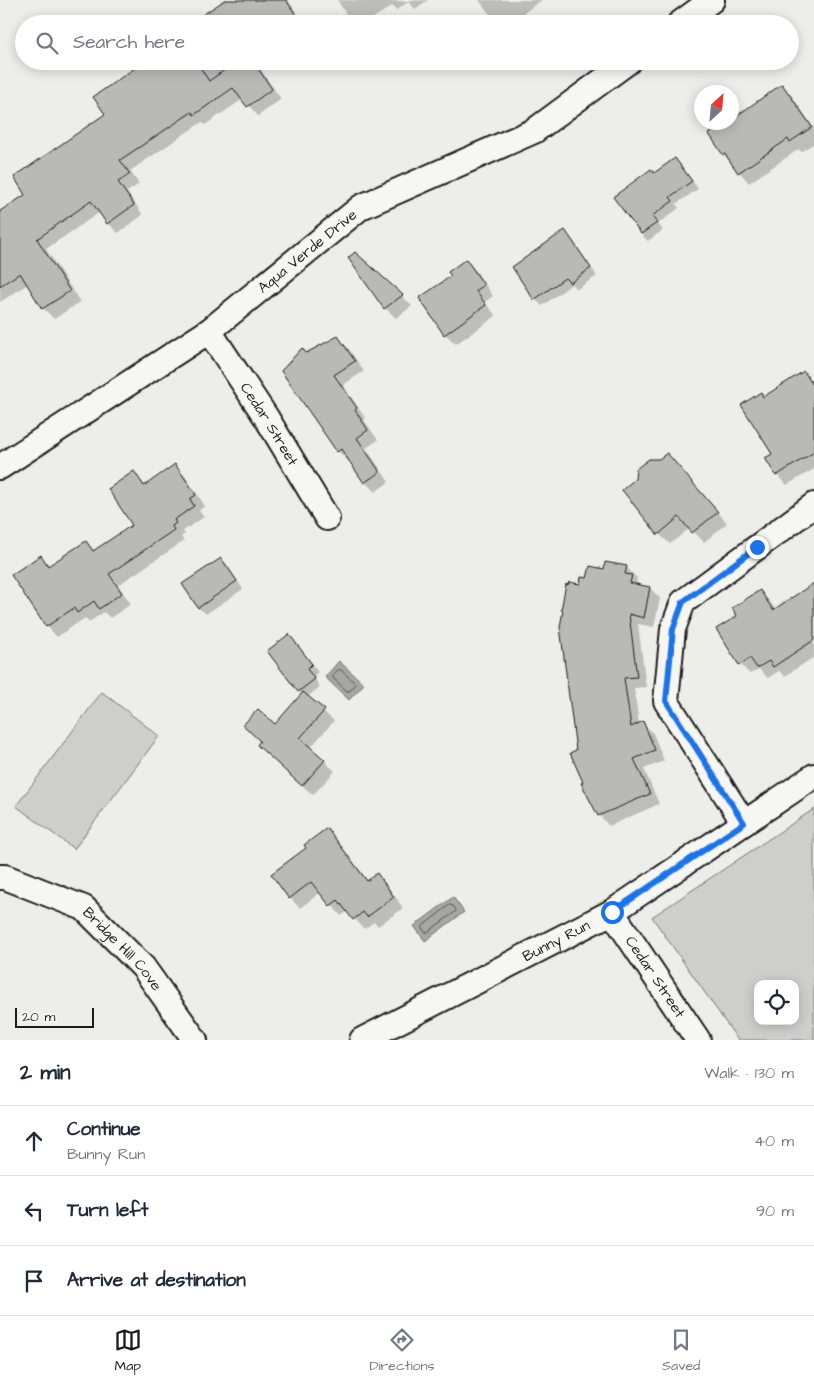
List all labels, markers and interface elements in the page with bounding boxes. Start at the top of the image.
search box [15,15,799,70]
icon: search [33,29,61,57]
text: Search here [73,29,185,56]
north arrow [694,85,739,130]
street label: Aqua Verde Drive [253,204,362,298]
street label: Cedar Street [235,379,303,470]
route end [746,536,769,559]
route start [601,901,624,924]
street label: Bridge Hill Cove [78,902,167,995]
street label: Bunny Run [519,915,594,967]
street label: Cedar Street [620,932,690,1022]
map controls [754,980,799,1025]
button: locate [754,980,799,1025]
scale bar [15,1005,94,1028]
text: 20 m [22,1007,55,1027]
text: 2 min [20,1058,70,1087]
text: Walk · 130 m [704,1062,794,1084]
text: Continue [67,1116,141,1143]
icon: ahead [20,1127,48,1155]
text: 40 m [754,1130,794,1152]
text: Bunny Run [67,1143,145,1165]
icon: left [20,1197,48,1225]
text: Turn left [67,1197,148,1224]
text: 90 m [756,1200,794,1222]
icon: arrive [20,1267,48,1295]
text: Arrive at destination [67,1267,246,1294]
tab: Map [114,1326,142,1376]
tab: Directions [369,1326,434,1376]
tab: Saved [662,1326,700,1376]

